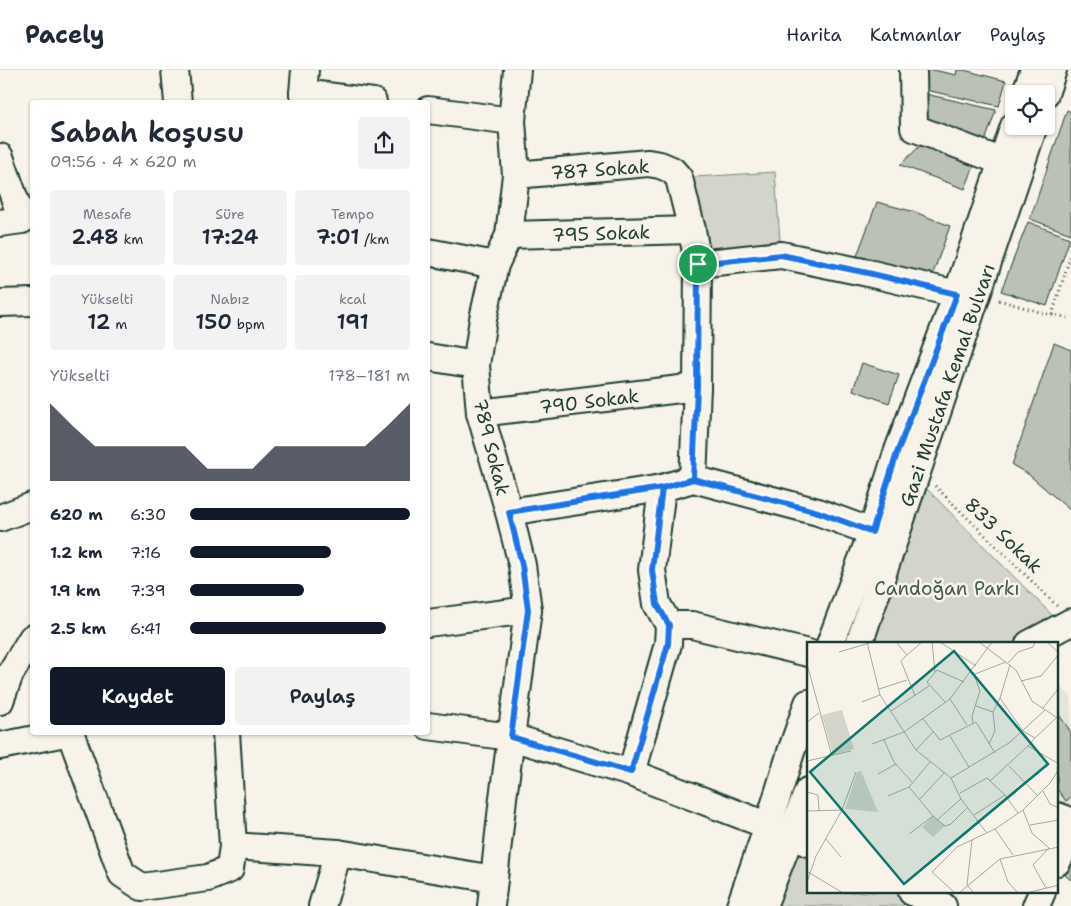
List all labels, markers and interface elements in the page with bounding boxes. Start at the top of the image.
text: Pacely [25,19,104,51]
text: Harita [786,23,842,47]
text: Katmanlar [870,23,962,47]
text: Paylaş [990,23,1046,47]
map controls [1005,85,1055,135]
button: locate [1005,85,1055,135]
text: Sabah koşusu [50,113,244,151]
button: share [358,117,410,169]
text: 09:56 · 4 × 620 m [50,151,196,172]
street label: 787 Sokak [550,154,650,185]
text: Mesafe [83,205,132,223]
text: Süre [215,205,245,223]
text: Tempo [331,205,374,223]
street label: 795 Sokak [551,219,651,248]
text: 2.48 [71,223,119,251]
text: 17:24 [202,223,258,251]
text: 7:01 [316,223,359,251]
text: km [119,230,143,248]
text: /km [359,230,389,248]
pin [677,243,719,285]
icon: arrive [684,250,712,278]
street label: Gazi Mustafa Kemal Bulvarı [894,260,1001,510]
text: Yükselti [81,290,134,308]
text: Nabız [210,290,250,308]
text: kcal [339,290,366,308]
text: 12 [87,308,111,336]
text: 150 [195,308,232,336]
text: 191 [337,308,369,336]
text: m [111,315,127,333]
text: bpm [232,315,265,333]
text: Yükselti [50,365,110,386]
text: 178–181 m [328,365,410,386]
street label: 790 Sokak [538,383,640,420]
street label: 789 Sokak [467,396,516,498]
street label: 833 Sokak [959,492,1048,579]
text: 620 m [50,504,103,525]
text: 6:30 [130,504,166,525]
text: 1.2 km [50,542,103,563]
text: 7:16 [130,542,161,563]
park label: Candoğan Parkı [874,576,1020,601]
text: 1.9 km [50,580,101,601]
text: 7:39 [130,580,166,601]
text: 2.5 km [50,618,106,639]
text: 6:41 [130,618,161,639]
inset map [807,642,1058,894]
button: Kaydet [50,667,225,725]
button: Paylaş [235,667,410,725]

